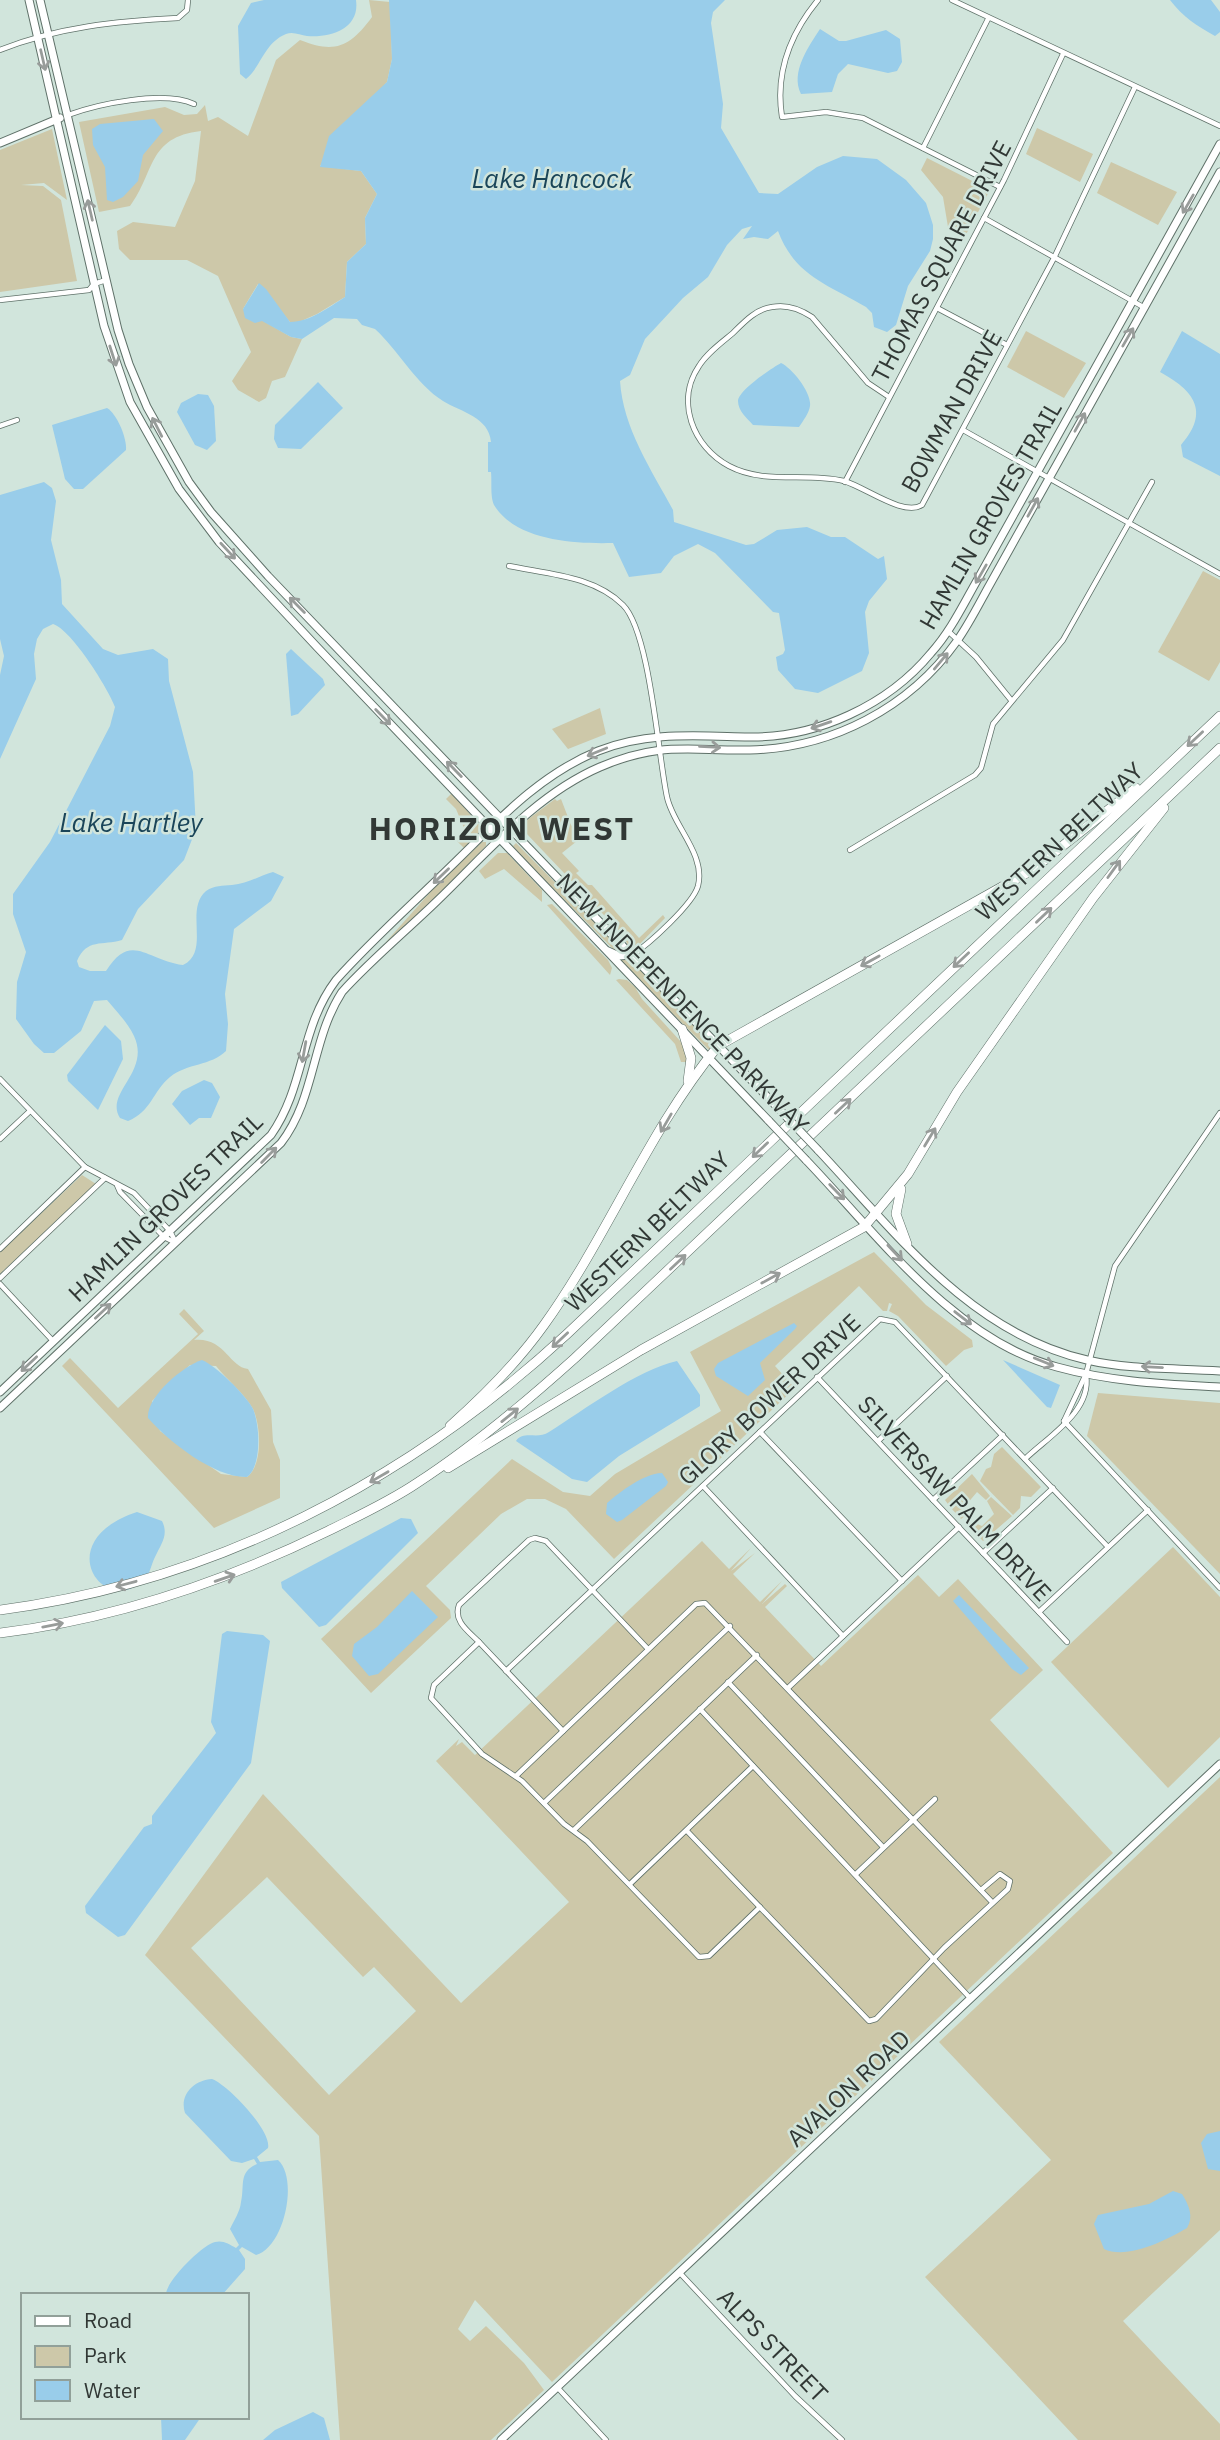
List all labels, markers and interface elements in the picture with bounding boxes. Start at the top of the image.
one-way arrow [36,48,50,71]
street label: THOMAS SQUARE DRIVE [864,135,1018,387]
water label: Lake Hancock [472,161,633,195]
one-way arrow [1181,194,1195,214]
one-way arrow [83,199,96,222]
street label: BOWMAN DRIVE [893,324,1009,498]
one-way arrow [1121,327,1135,347]
one-way arrow [108,345,121,367]
street label: HAMLIN GROVES TRAIL [911,395,1069,635]
one-way arrow [1073,412,1087,432]
one-way arrow [149,417,163,438]
one-way arrow [1026,497,1040,517]
one-way arrow [219,542,236,559]
one-way arrow [974,563,987,584]
one-way arrow [288,597,305,614]
one-way arrow [933,652,949,670]
one-way arrow [375,708,392,725]
one-way arrow [810,720,832,732]
one-way arrow [1187,730,1204,747]
one-way arrow [699,741,722,754]
one-way arrow [587,746,608,759]
street label: WESTERN BELTWAY [968,755,1150,927]
one-way arrow [446,761,463,778]
water label: Lake Hartley [59,805,204,839]
district label: HORIZON WEST [369,807,635,849]
one-way arrow [1107,860,1121,879]
street label: NEW INDEPENDENCE PARKWAY [550,866,816,1140]
one-way arrow [433,868,450,885]
one-way arrow [1035,907,1052,924]
one-way arrow [953,951,970,968]
one-way arrow [860,955,881,968]
one-way arrow [296,1040,310,1063]
one-way arrow [834,1098,852,1115]
street label: HAMLIN GROVES TRAIL [61,1106,269,1308]
one-way arrow [659,1112,673,1132]
one-way arrow [923,1128,937,1148]
one-way arrow [752,1141,769,1158]
street label: WESTERN BELTWAY [557,1144,737,1318]
one-way arrow [260,1146,277,1163]
one-way arrow [828,1183,845,1200]
one-way arrow [886,1244,903,1261]
one-way arrow [669,1253,686,1270]
one-way arrow [760,1271,781,1284]
one-way arrow [94,1302,111,1319]
street label: GLORY BOWER DRIVE [671,1306,867,1492]
one-way arrow [953,1311,972,1326]
one-way arrow [552,1332,569,1349]
one-way arrow [21,1356,38,1373]
one-way arrow [1033,1357,1055,1370]
one-way arrow [1141,1360,1164,1373]
street label: SILVERSAW PALM DRIVE [851,1388,1059,1608]
one-way arrow [500,1407,518,1423]
one-way arrow [369,1470,389,1484]
one-way arrow [213,1571,235,1583]
one-way arrow [115,1578,138,1591]
one-way arrow [41,1618,64,1632]
street label: AVALON ROAD [779,2023,917,2153]
street label: ALPS STREET [711,2281,835,2409]
legend [21,2293,248,2419]
text: Road [84,2306,132,2334]
text: Park [84,2341,127,2369]
text: Water [84,2376,141,2404]

